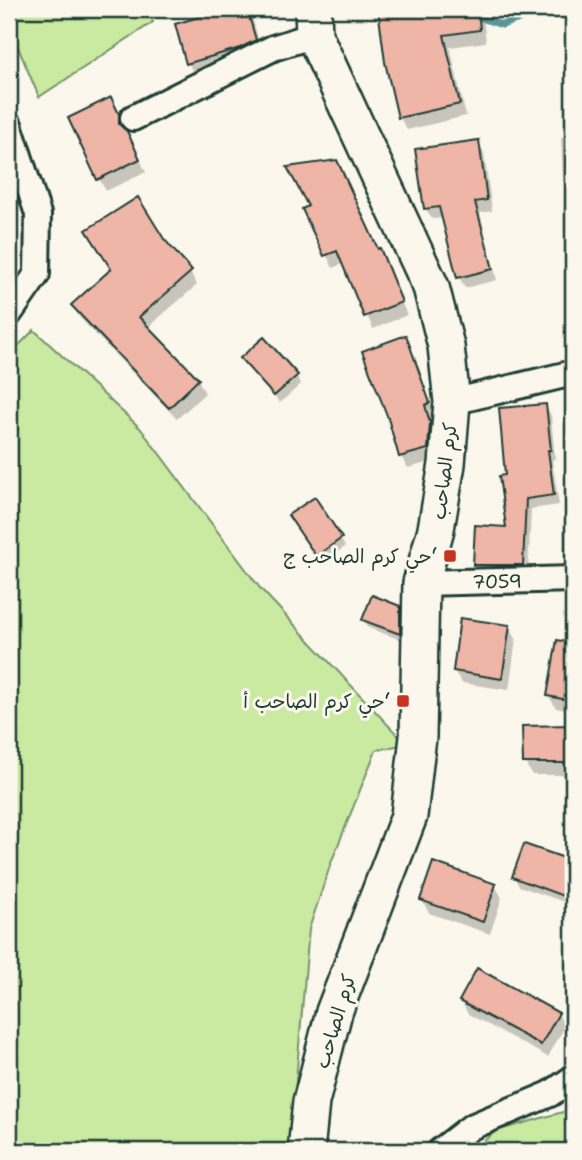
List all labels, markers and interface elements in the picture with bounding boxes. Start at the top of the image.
street label: كرم الصاحب [426,421,465,521]
place label: حي كرم الصاحب ج‘ [283,544,437,573]
marker: حي كرم الصاحب ج‘ [442,548,458,564]
street label: 7059 [472,569,522,594]
place label: حي كرم الصاحب أ‘ [243,689,390,718]
marker: حي كرم الصاحب أ‘ [395,693,411,709]
street label: كرم الصاحب [309,971,364,1072]

